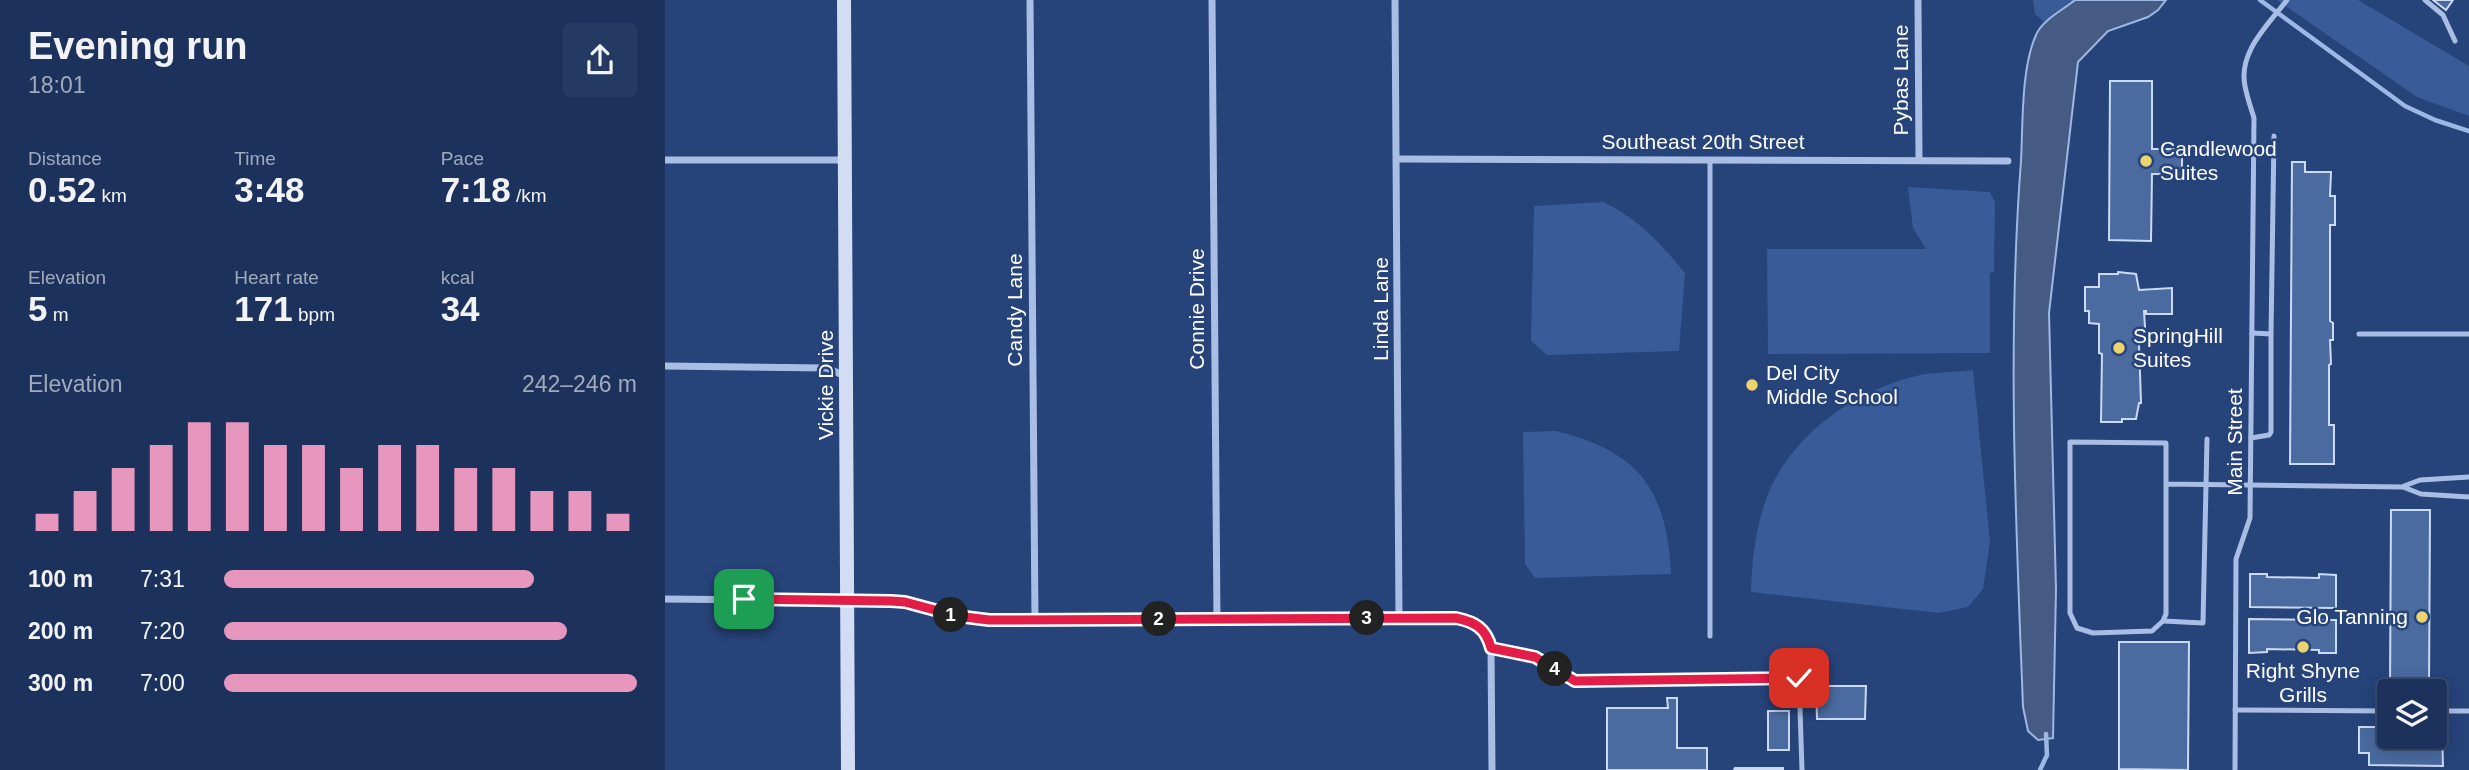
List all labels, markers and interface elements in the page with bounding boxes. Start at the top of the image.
button: share [563,23,637,97]
text: Evening run [28,25,248,67]
street label: Pybas Lane [1889,25,1912,135]
text: 18:01 [28,72,86,98]
street label: Southeast 20th Street [1601,130,1805,153]
place label: Candlewood Suites [2160,137,2277,184]
text: Distance [28,148,102,169]
text: Time [234,148,276,169]
text: Pace [441,148,484,169]
marker: Candlewood Suites [2138,153,2154,169]
text: 0.52 [28,170,96,209]
text: 3:48 [234,170,304,209]
text: 7:18 [441,170,511,209]
text: km [96,185,127,206]
text: /km [511,185,547,206]
street label: Connie Drive [1185,248,1208,370]
street label: Candy Lane [1003,253,1026,367]
street label: Linda Lane [1369,257,1392,361]
text: Elevation [28,267,106,288]
text: Heart rate [234,267,319,288]
text: kcal [441,267,474,288]
text: 5 [28,289,47,328]
text: 171 [234,289,293,328]
text: 34 [441,289,480,328]
text: m [47,304,69,325]
text: bpm [293,304,335,325]
place label: SpringHill Suites [2133,324,2223,371]
street label: Vickie Drive [814,330,837,440]
marker: SpringHill Suites [2111,340,2127,356]
place label: Del City Middle School [1766,361,1898,408]
text: Elevation [28,371,123,397]
text: 242–246 m [522,371,637,397]
marker: Del City Middle School [1744,377,1760,393]
street label: Main Street [2223,388,2246,496]
text: 100 m [28,566,93,592]
text: 7:31 [140,566,185,592]
pin [714,569,774,629]
icon: arrive [725,580,763,618]
pin: 1 [933,598,969,632]
pin: 3 [1349,600,1385,636]
pin: 2 [1141,602,1177,636]
text: 1 [945,604,956,625]
place label: Glo Tanning [2296,605,2408,628]
text: 3 [1361,607,1372,628]
text: 2 [1153,608,1164,629]
marker: Glo Tanning [2414,609,2430,625]
text: 200 m [28,618,93,644]
text: 7:20 [140,618,185,644]
marker: Right Shyne Grills [2295,639,2311,655]
pin [1769,648,1829,708]
pin: 4 [1537,652,1573,686]
text: 4 [1549,658,1560,679]
icon: check [1780,659,1818,697]
place label: Right Shyne Grills [2246,659,2360,706]
text: 300 m [28,670,93,696]
text: 7:00 [140,670,185,696]
map controls [2377,679,2447,749]
button: layers [2377,679,2447,749]

